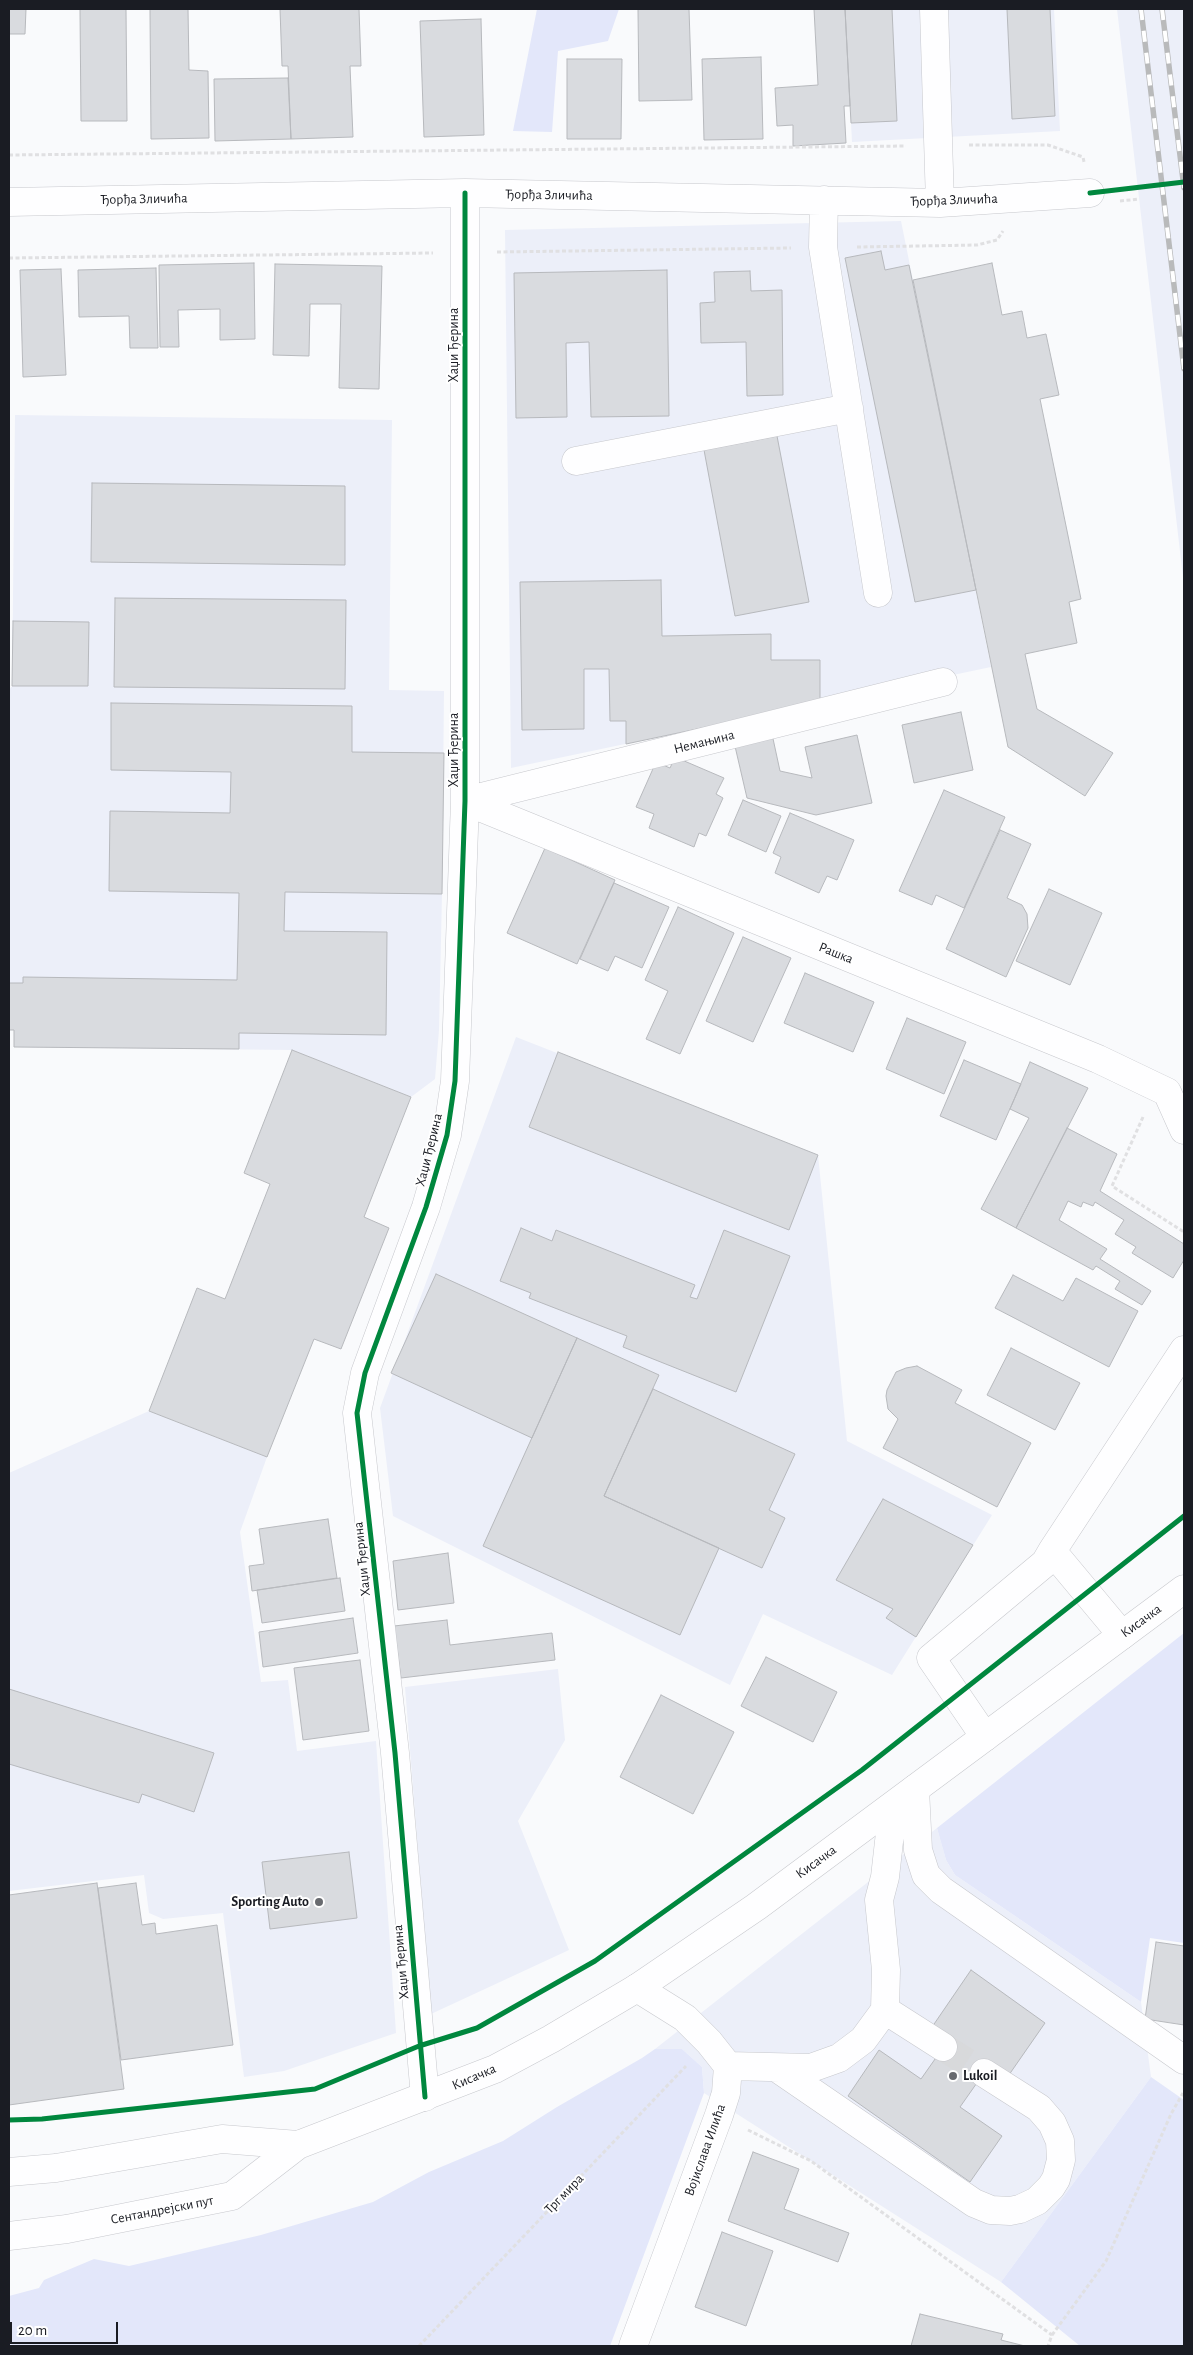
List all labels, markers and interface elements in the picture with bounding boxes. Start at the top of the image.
street label: Ђорђа Зличића [505,186,593,204]
street label: Ђорђа Зличића [100,190,188,208]
street label: Ђорђа Зличића [910,190,998,210]
street label: Хаџи Ђерина [446,308,462,382]
street label: Хаџи Ђерина [446,713,462,787]
street label: Немањина [672,726,736,758]
street label: Рашка [816,939,856,967]
street label: Хаџи Ђерина [412,1112,446,1188]
street label: Хаџи Ђерина [350,1521,374,1597]
street label: Кисачка [1117,1601,1165,1641]
street label: Кисачка [792,1842,840,1882]
place label: Sporting Auto [231,1894,309,1910]
marker: Sporting Auto [313,1896,325,1908]
street label: Хаџи Ђерина [389,1924,413,2000]
street label: Кисачка [449,2060,499,2094]
place label: Lukoil [963,2068,997,2084]
marker: Lukoil [947,2070,959,2082]
street label: Војислава Илића [681,2102,729,2198]
street label: Трг мира [541,2170,587,2218]
street label: Сентандрејски пут [109,2192,215,2228]
scale bar [12,2312,120,2344]
text: 20 m [18,2323,47,2338]

